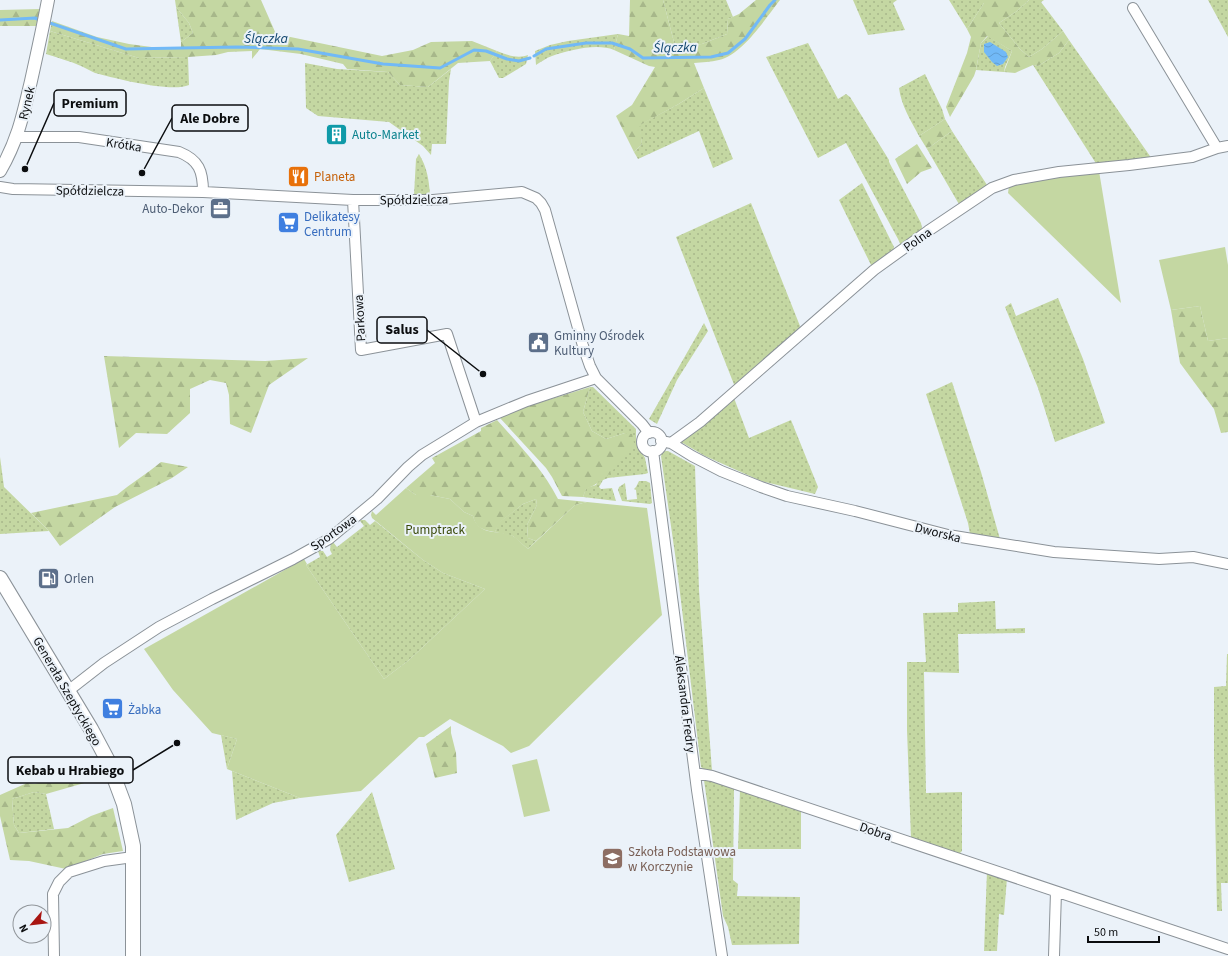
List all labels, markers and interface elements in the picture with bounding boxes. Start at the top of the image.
water label: Ślączka [244,29,288,49]
water label: Ślączka [653,38,698,58]
street label: Rynek [14,84,40,122]
callout: Premium [54,90,126,116]
text: Premium [62,94,118,114]
callout: Ale Dobre [172,105,248,131]
text: Ale Dobre [179,109,240,129]
building icon: Auto-Market [323,121,349,147]
place label: Auto-Market [352,126,419,144]
street label: Krótka [105,133,143,157]
restaurant icon: Planeta [285,163,311,189]
place label: Planeta [314,168,355,186]
street label: Spółdzielcza [56,181,124,201]
street label: Spółdzielcza [380,190,448,210]
office icon: Auto-Dekor [207,195,233,221]
place label: Auto-Dekor [142,200,204,218]
place label: Delikatesy Centrum [304,208,360,241]
supermarket icon: Delikatesy Centrum [276,210,302,236]
street label: Polna [900,224,935,256]
street label: Parkowa [350,294,370,342]
callout: Salus [377,317,427,343]
text: Salus [385,320,419,340]
place label: Gminny Ośrodek Kultury [554,327,645,360]
public building icon: Gminny Ośrodek Kultury [525,329,551,355]
street label: Sportowa [307,510,360,555]
street label: Dworska [913,519,963,547]
park label: Pumptrack [405,521,465,539]
fuel station icon: Orlen [36,565,62,591]
place label: Orlen [64,570,94,588]
street label: Generała Szeptyckiego [29,634,106,749]
street label: Aleksandra Fredry [670,654,700,754]
supermarket icon: Żabka [99,696,125,722]
place label: Żabka [128,701,161,719]
callout: Kebab u Hrabiego [8,757,133,783]
text: Kebab u Hrabiego [16,761,124,781]
street label: Dobra [857,818,894,846]
place label: Szkoła Podstawowa w Korczynie [628,843,736,876]
school or university icon: Szkoła Podstawowa w Korczynie [600,845,626,871]
north arrow [12,904,52,944]
scale bar [1088,918,1159,944]
text: N [15,922,32,935]
text: 50 m [1094,924,1118,941]

